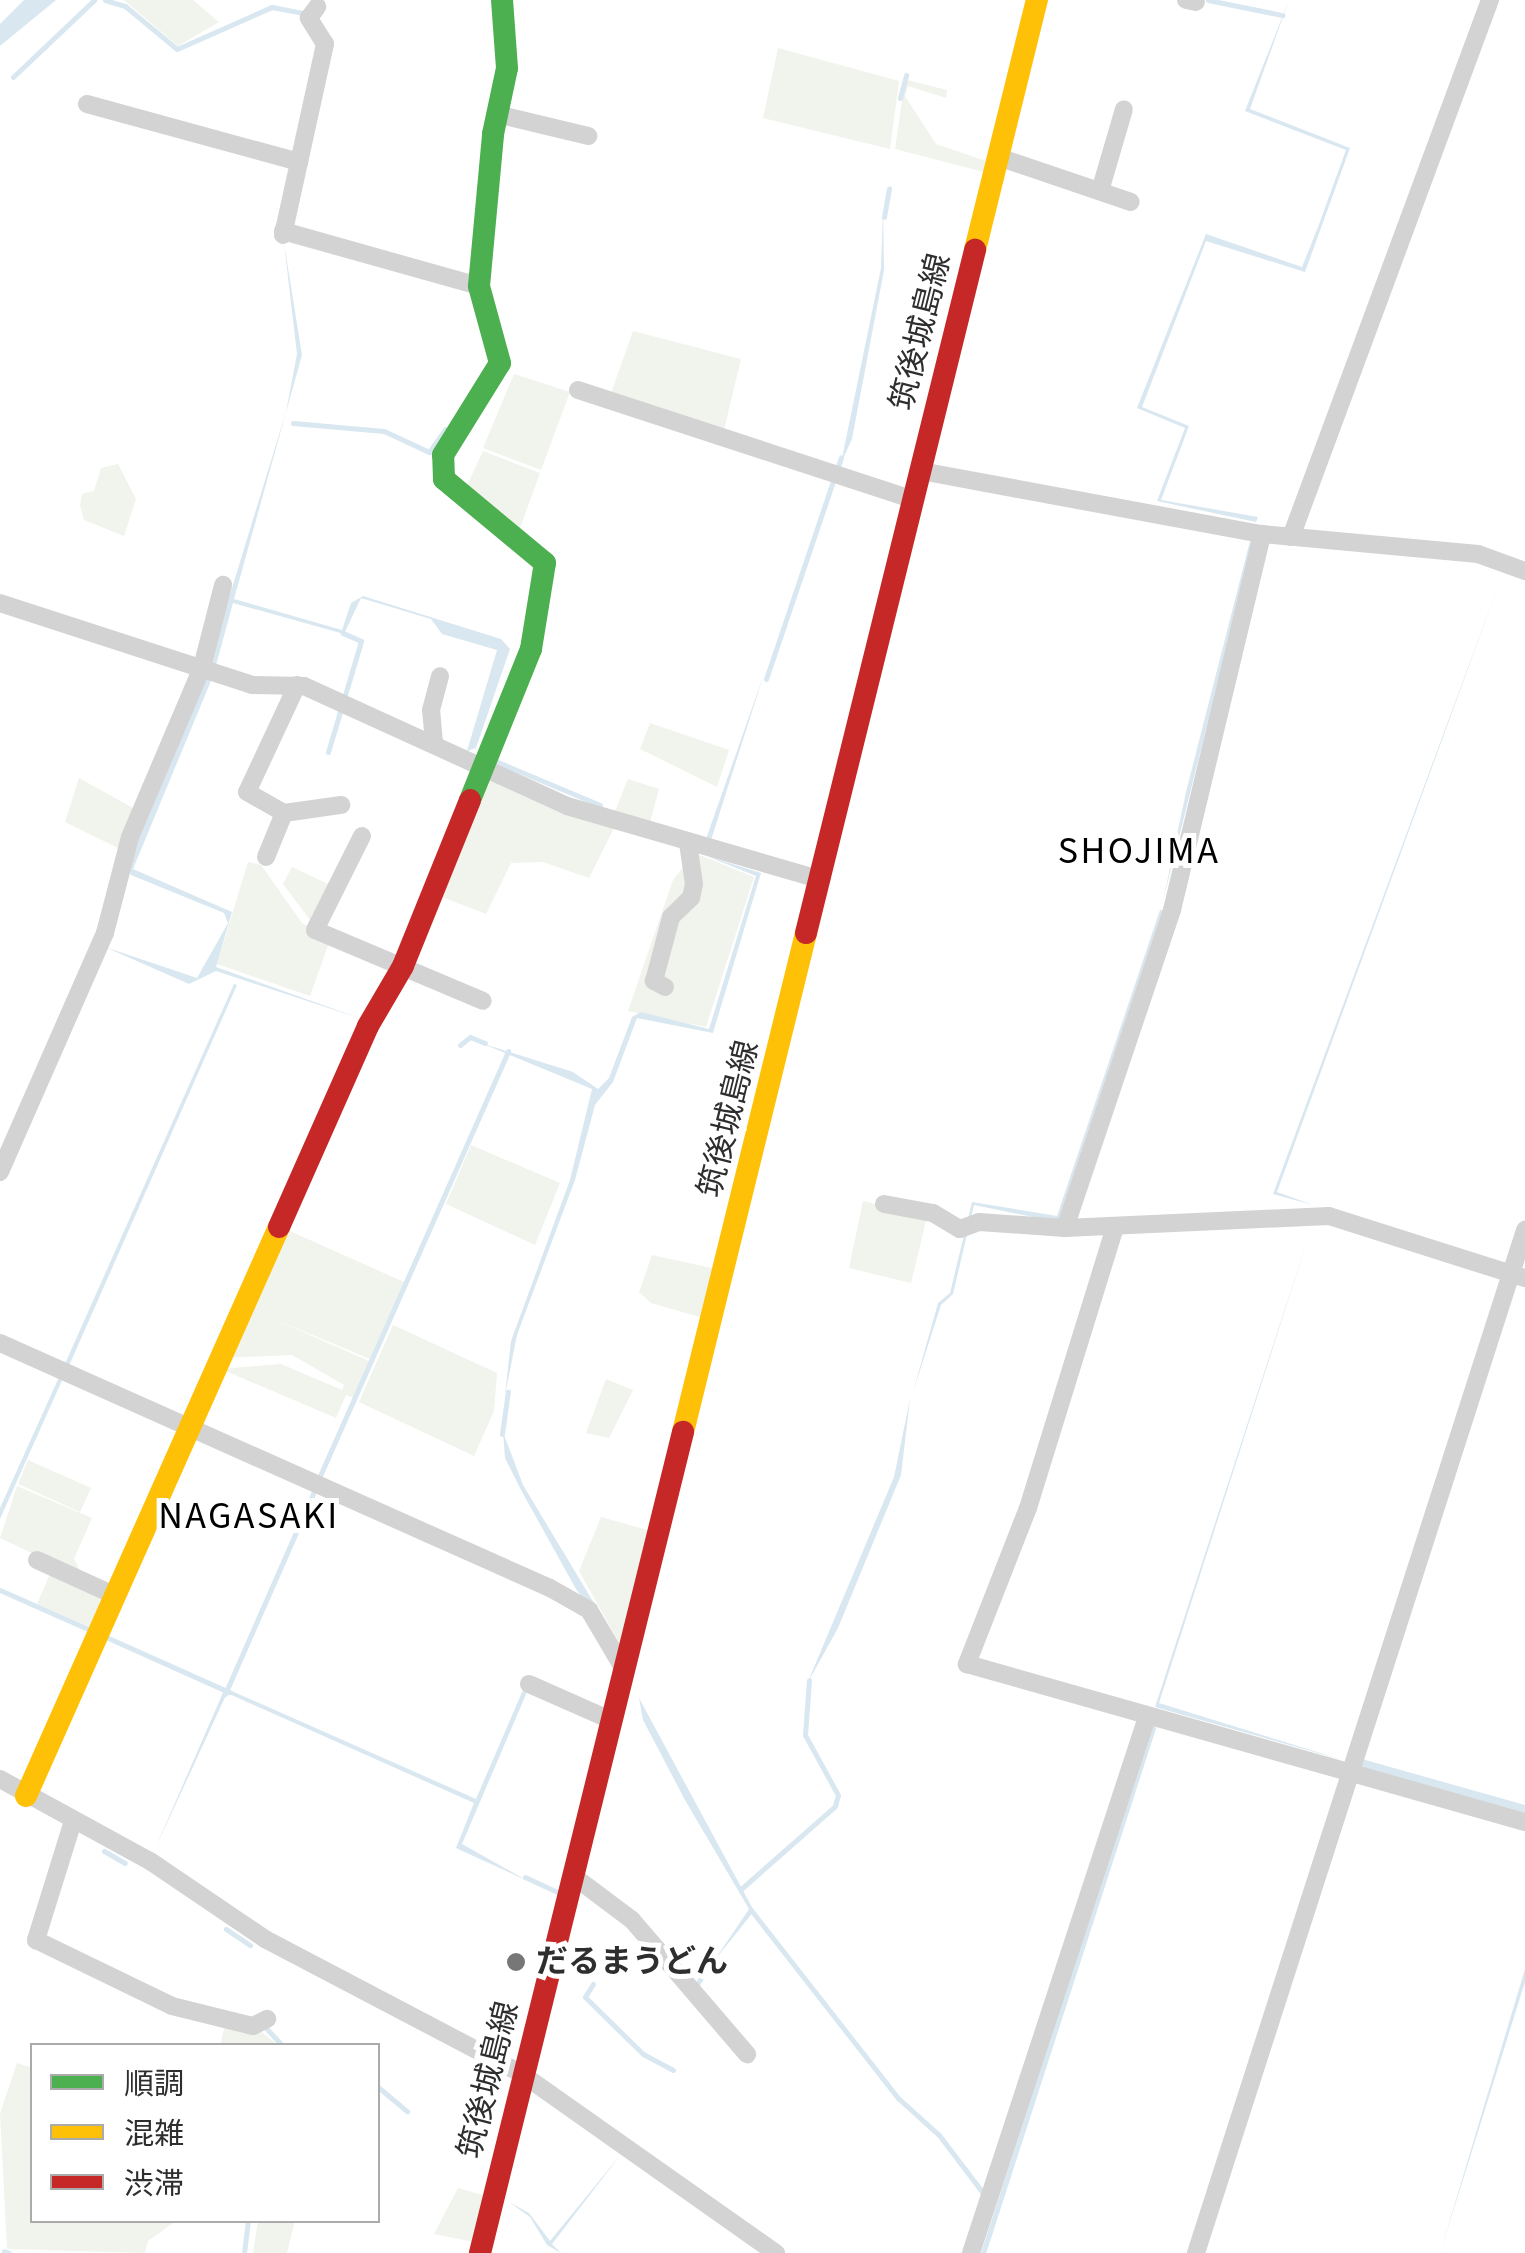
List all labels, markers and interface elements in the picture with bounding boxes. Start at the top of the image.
street label: 筑後城島線 [883,250,959,414]
district label: SHOJIMA [1058,829,1220,875]
street label: 筑後城島線 [691,1037,767,1201]
district label: NAGASAKI [158,1494,340,1540]
place label: だるまうどん [536,1943,728,1981]
marker: だるまうどん [505,1951,527,1973]
street label: 筑後城島線 [451,1998,527,2162]
legend [30,2043,380,2223]
text: 順調 [124,2063,184,2106]
text: 混雑 [124,2113,184,2156]
text: 渋滞 [124,2163,184,2206]

